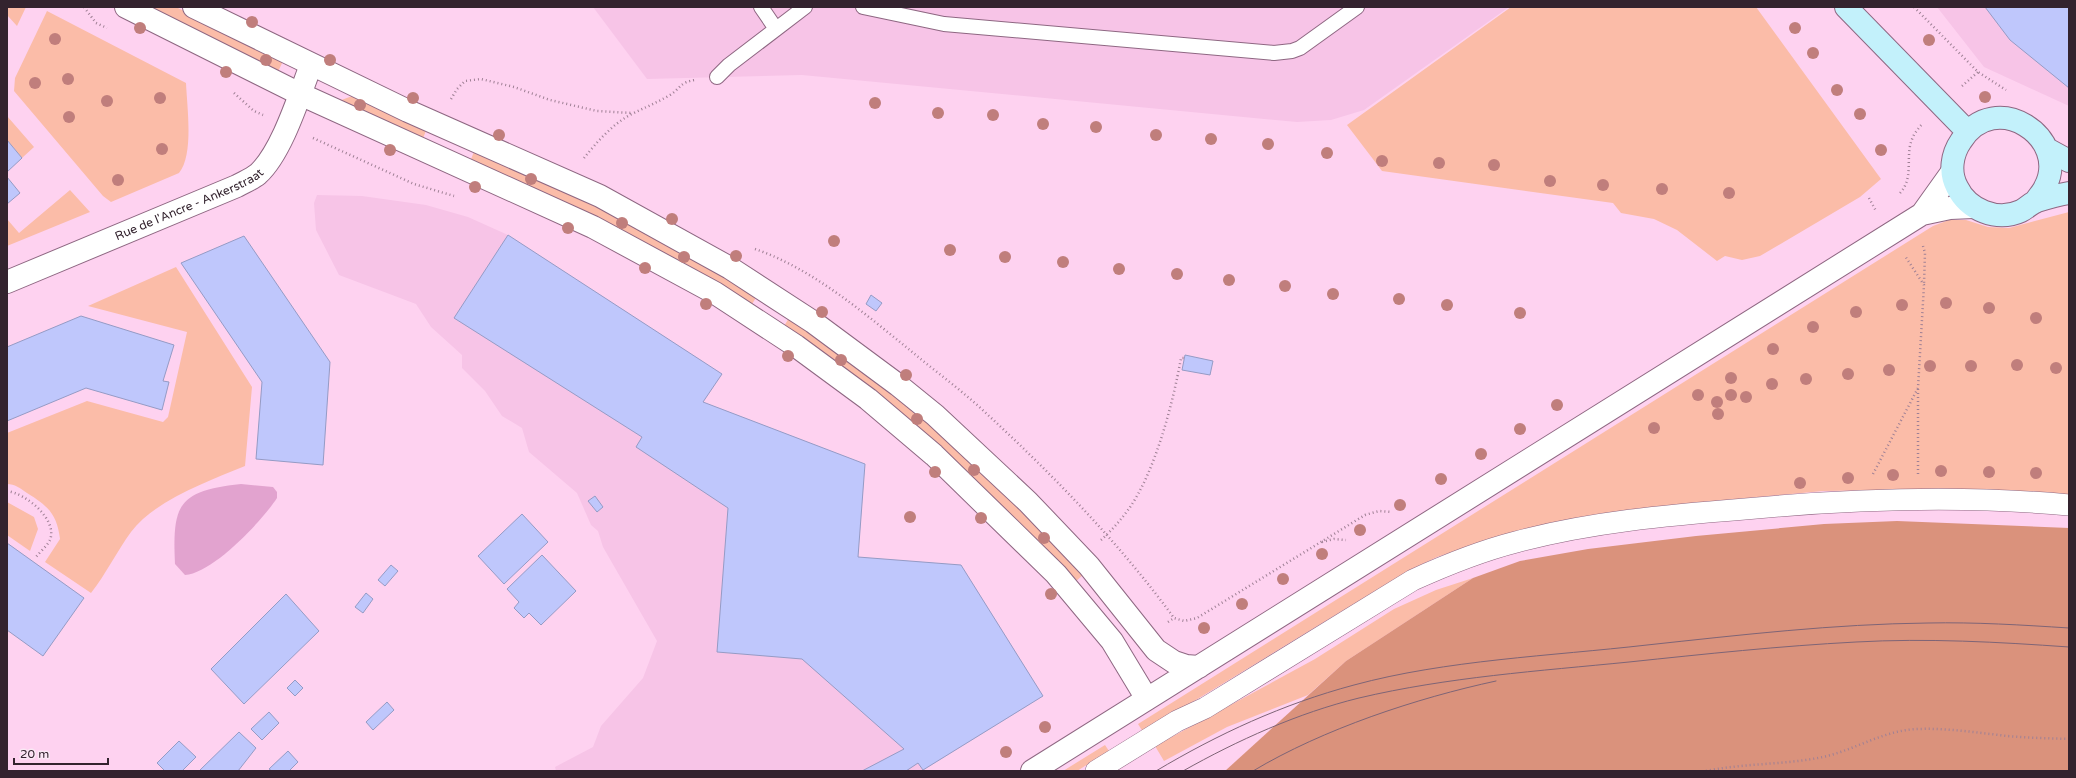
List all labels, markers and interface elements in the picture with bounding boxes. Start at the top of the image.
street label: Rue de l'Ancre - Ankerstraat [113,165,267,243]
scale bar [14,740,108,766]
text: 20 m [20,747,49,761]

